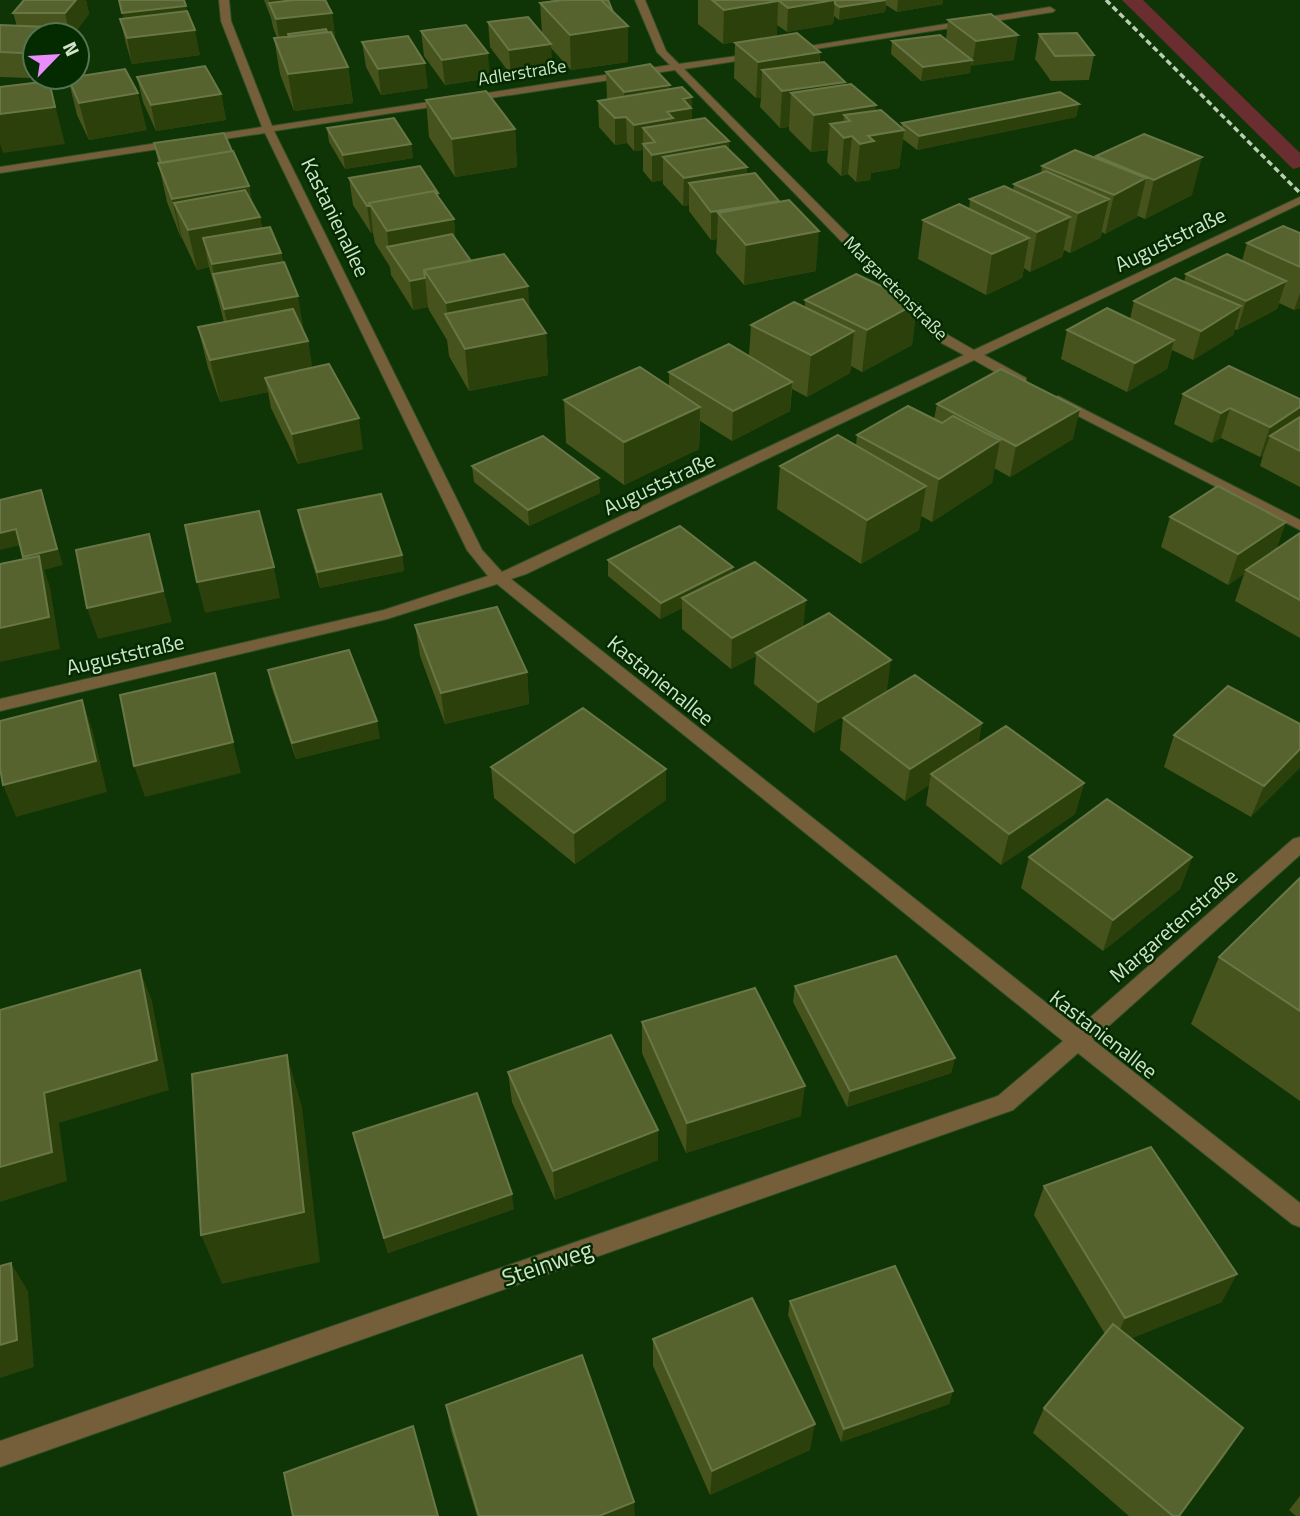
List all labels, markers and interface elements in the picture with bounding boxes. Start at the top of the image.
north arrow [21,21,91,91]
text: N [56,37,88,61]
street label: Adlerstraße [476,52,568,92]
street label: Kastanienallee [293,152,379,282]
street label: Auguststraße [1109,198,1231,280]
street label: Margaretenstraße [838,230,954,346]
street label: Auguststraße [598,443,720,523]
street label: Auguststraße [63,625,187,683]
street label: Kastanienallee [601,627,721,733]
street label: Margaretenstraße [1102,860,1244,990]
street label: Kastanienallee [1043,982,1165,1086]
street label: Steinweg [497,1231,597,1295]

